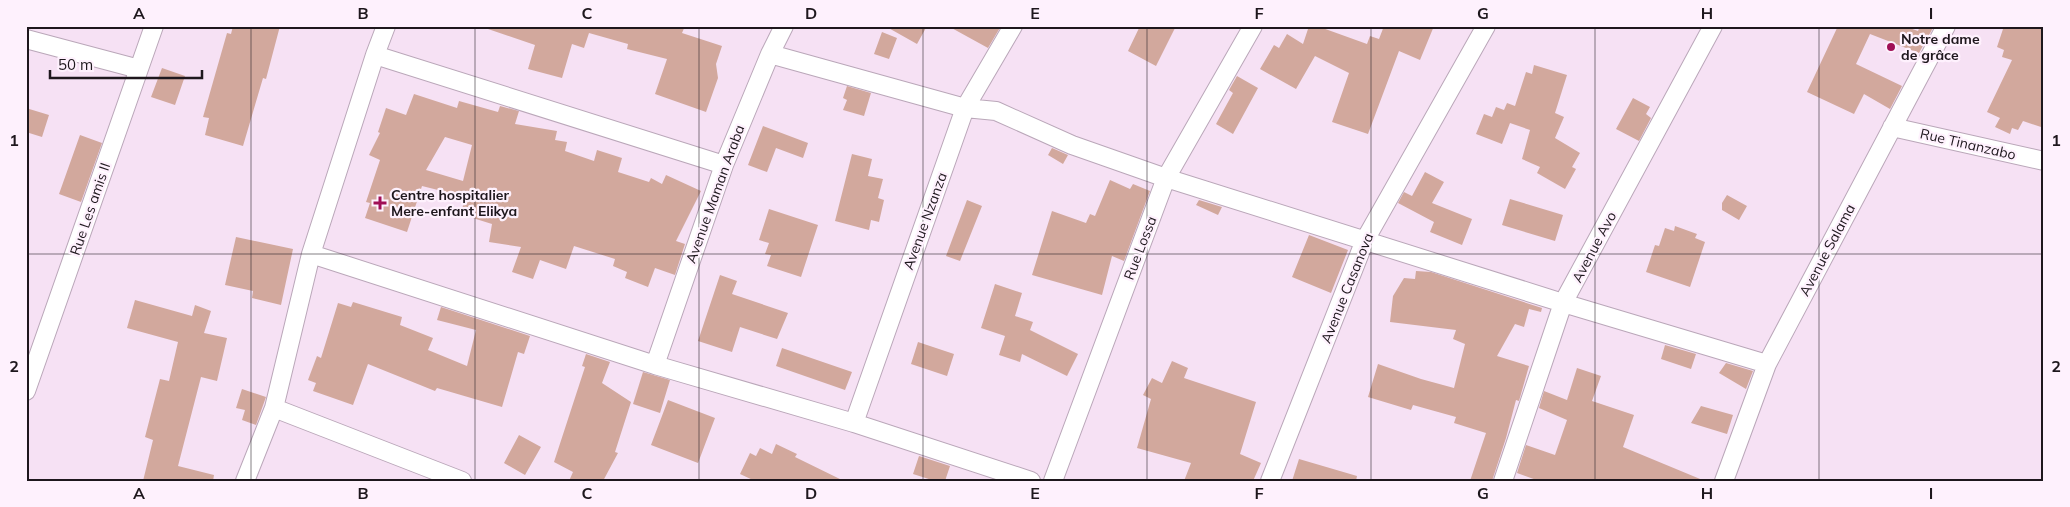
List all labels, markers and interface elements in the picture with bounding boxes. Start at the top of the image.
text: A [133,3,145,23]
text: B [357,3,369,23]
text: C [582,3,593,23]
text: D [805,3,817,23]
text: E [1030,3,1040,23]
text: F [1254,3,1264,23]
text: G [1477,3,1489,23]
text: H [1701,3,1713,23]
text: I [1929,3,1933,23]
place label: Notre dame de grâce [1901,30,1980,64]
marker: Notre dame de grâce [1885,41,1897,53]
scale bar [50,48,202,80]
text: 50 m [58,55,93,74]
street label: Avenue Maman Araba [682,122,748,266]
street label: Rue Tinanzabo [1918,124,2018,164]
text: 1 [9,130,19,150]
text: 1 [2051,130,2061,150]
street label: Rue Les amis II [66,160,114,258]
street label: Avenue Nzanza [899,170,951,272]
place label: Centre hospitalier Mere-enfant Elikya [391,186,517,220]
marker: Centre hospitalier Mere-enfant Elikya [373,196,387,210]
street label: Avenue Salama [1795,201,1859,299]
street label: Avenue Avo [1568,208,1620,286]
street label: Rue Lossa [1120,214,1160,282]
street label: Avenue Casanova [1317,230,1377,346]
text: 2 [9,356,19,376]
text: 2 [2051,356,2061,376]
text: A [133,483,145,503]
text: B [357,483,369,503]
text: C [582,483,593,503]
text: D [805,483,817,503]
text: E [1030,483,1040,503]
text: F [1254,483,1264,503]
text: G [1477,483,1489,503]
text: H [1701,483,1713,503]
text: I [1929,483,1933,503]

